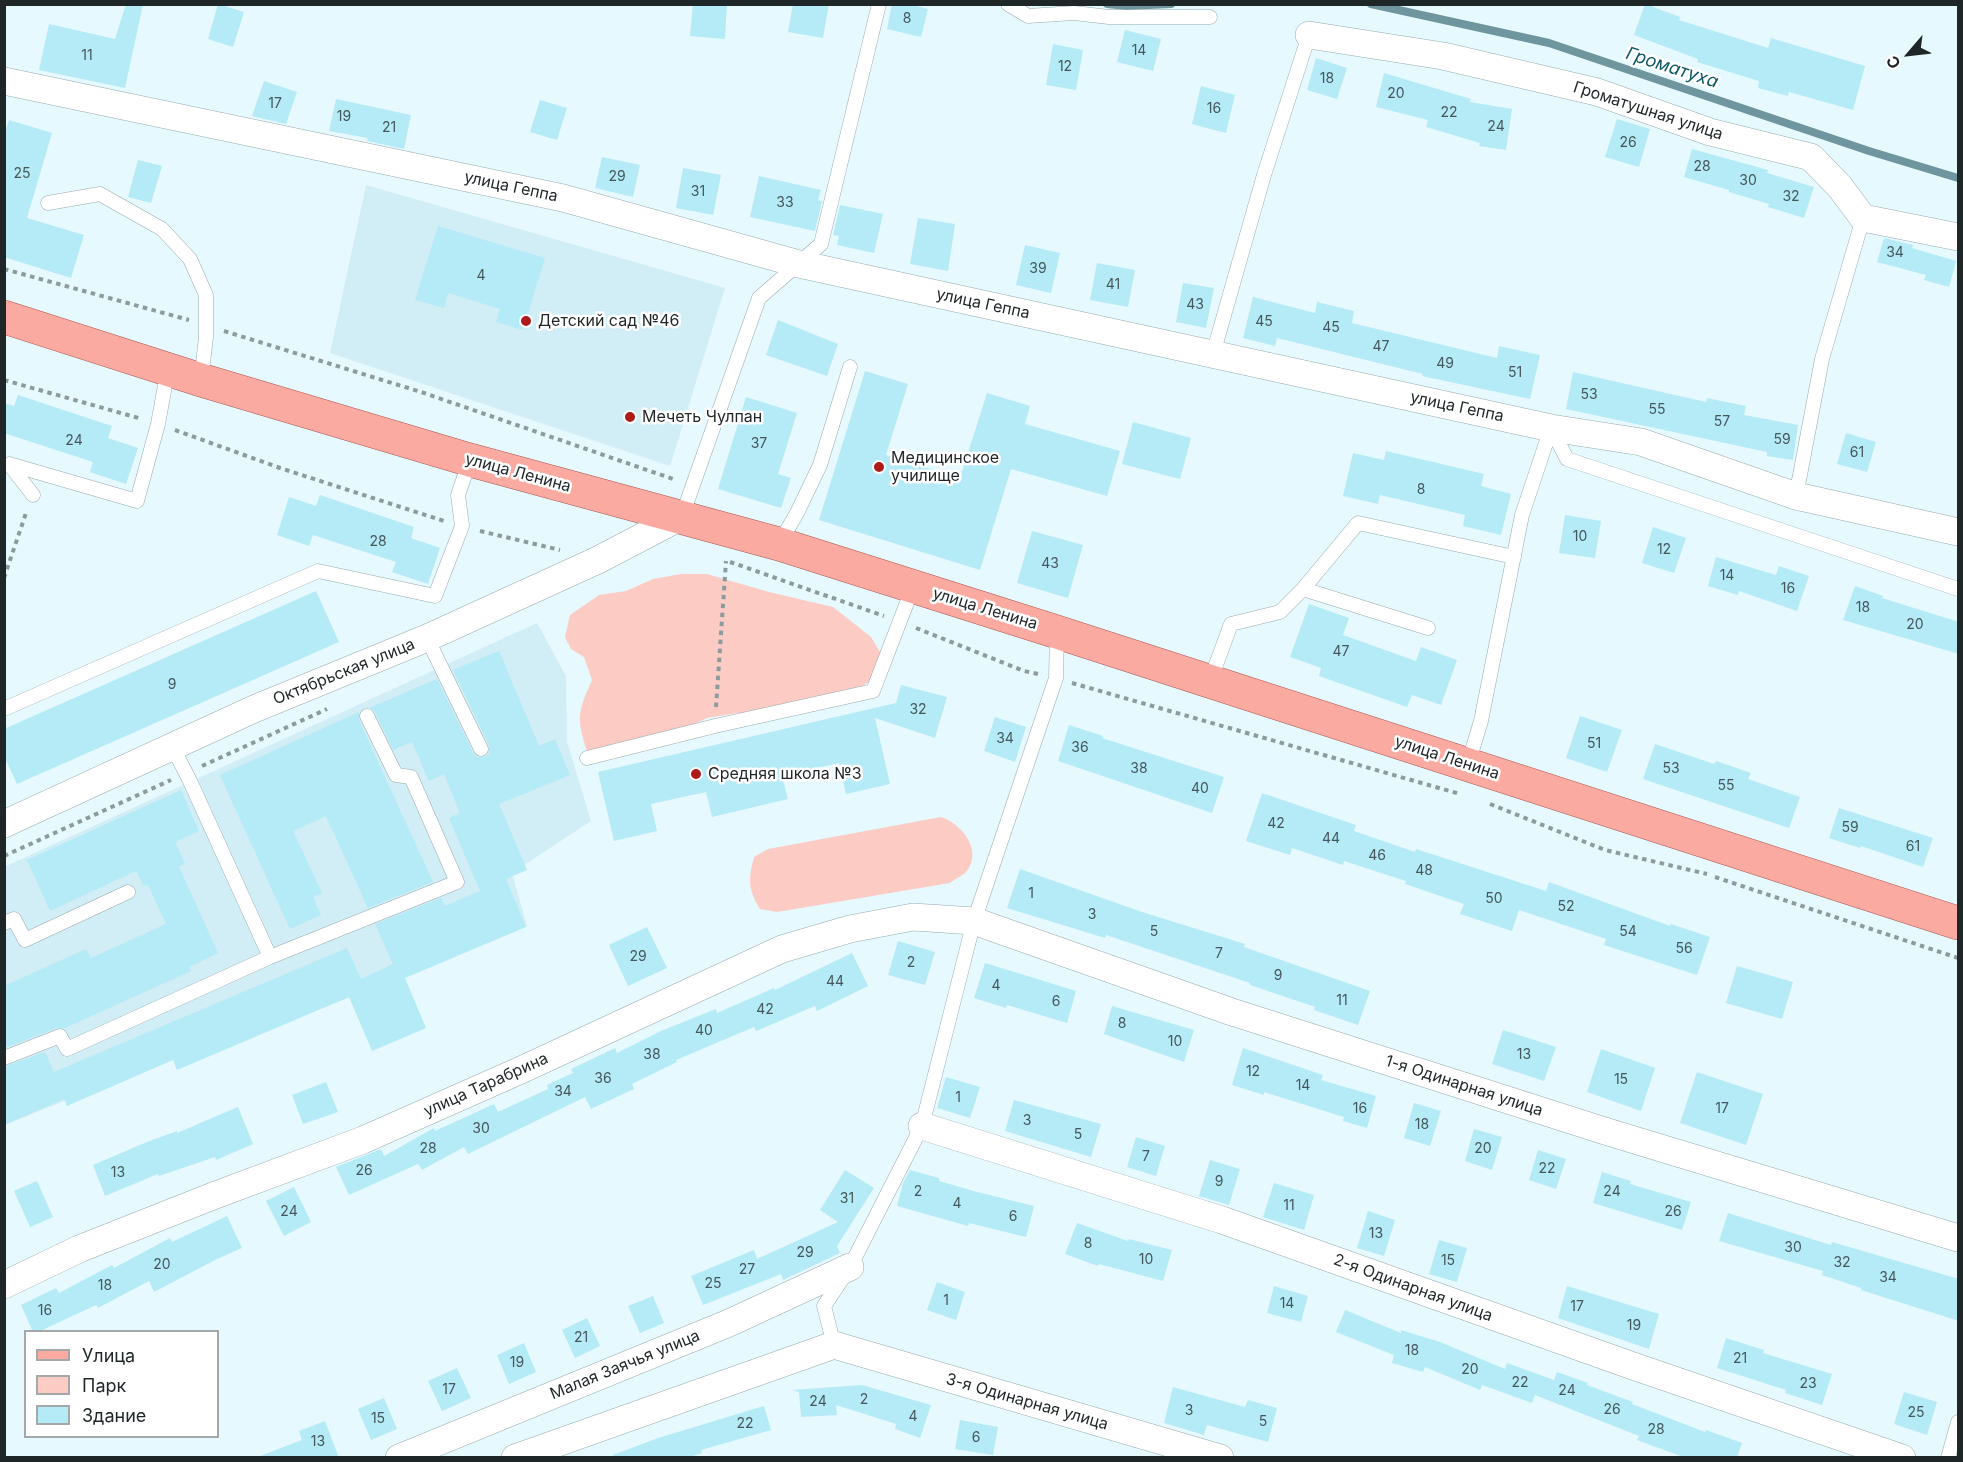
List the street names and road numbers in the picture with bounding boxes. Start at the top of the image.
street label: Громатушная улица [1571,78,1725,144]
street label: улица Геппа [462,168,560,206]
street label: улица Геппа [934,285,1032,323]
street label: улица Геппа [1408,388,1506,426]
street label: улица Ленина [463,450,573,496]
street label: улица Ленина [930,584,1040,634]
street label: Октябрьская улица [270,635,418,709]
street label: улица Ленина [1392,732,1502,784]
street label: улица Тарабрина [421,1049,551,1121]
street label: 1-я Одинарная улица [1383,1051,1545,1121]
street label: 2-я Одинарная улица [1331,1250,1495,1326]
street label: Малая Заячья улица [547,1326,703,1404]
street label: 3-я Одинарная улица [944,1370,1110,1434]

